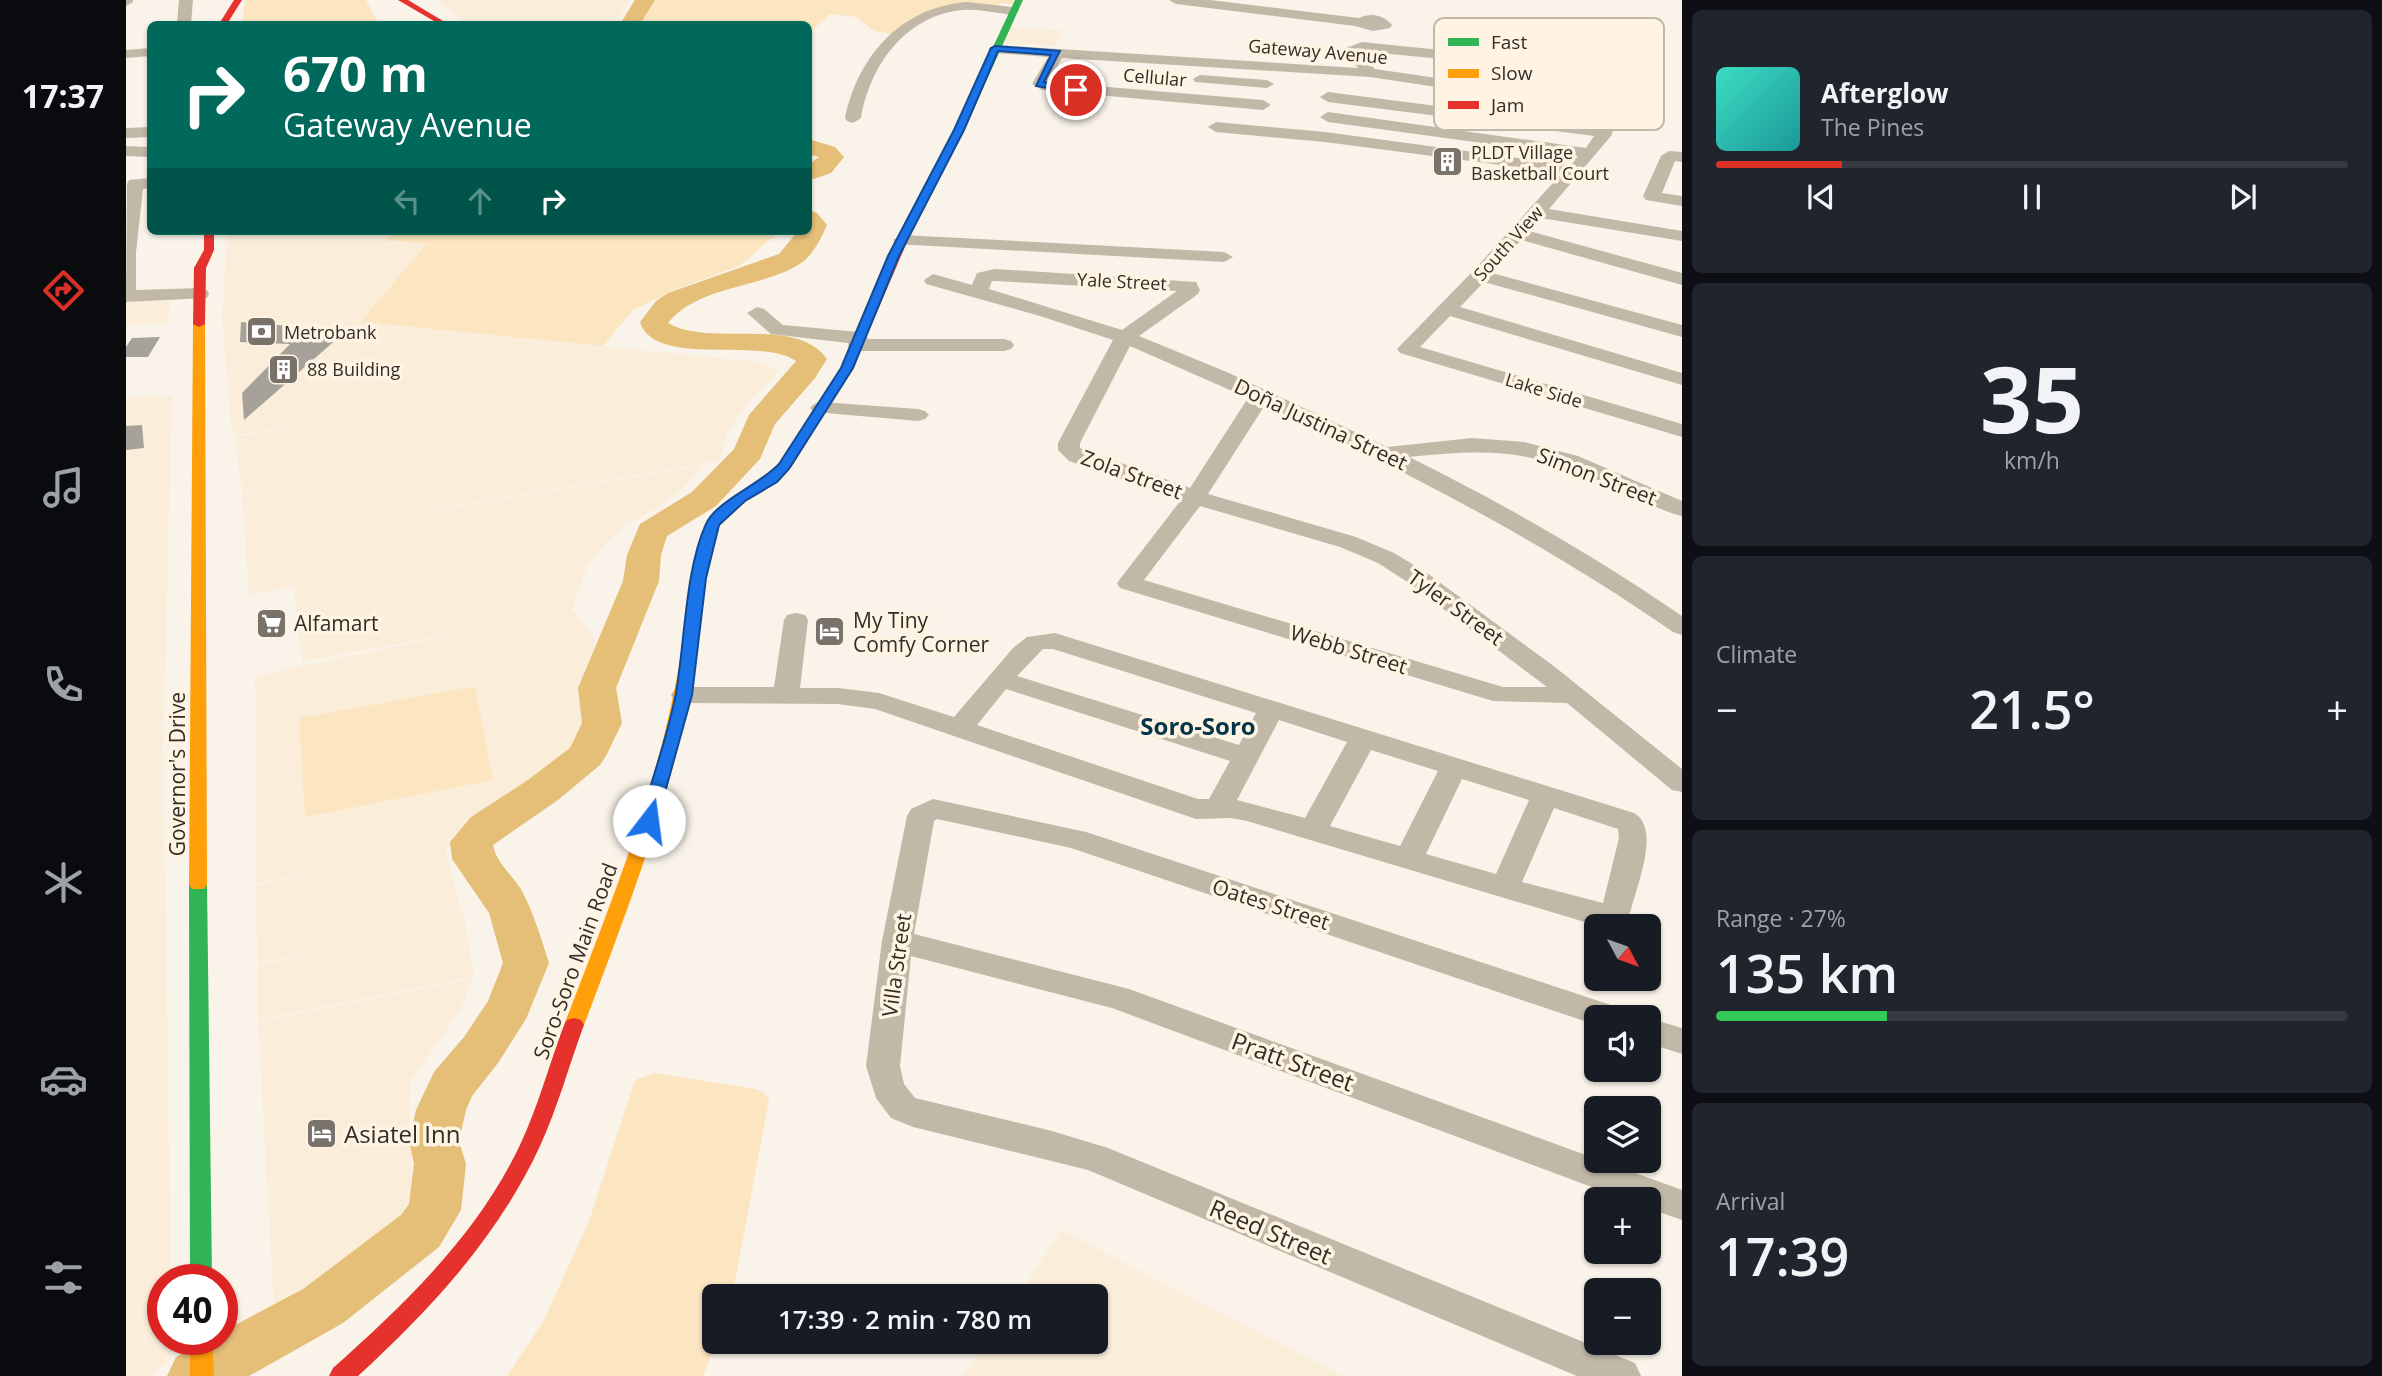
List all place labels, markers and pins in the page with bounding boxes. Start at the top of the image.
pin [1046,60,1106,120]
place label: PLDT Village Basketball Court [1471,140,1609,185]
building icon: PLDT Village Basketball Court [1431,145,1465,179]
bank icon: Metrobank [244,315,278,349]
place label: Metrobank [284,320,377,344]
building icon: 88 Building [267,352,301,386]
place label: 88 Building [307,357,401,381]
supermarket icon: Alfamart [254,606,288,640]
place label: My Tiny Comfy Corner [853,606,989,658]
place label: Alfamart [294,609,379,637]
hotel icon: My Tiny Comfy Corner [813,615,847,649]
hotel icon: Asiatel Inn [304,1116,338,1150]
place label: Asiatel Inn [344,1117,460,1150]

